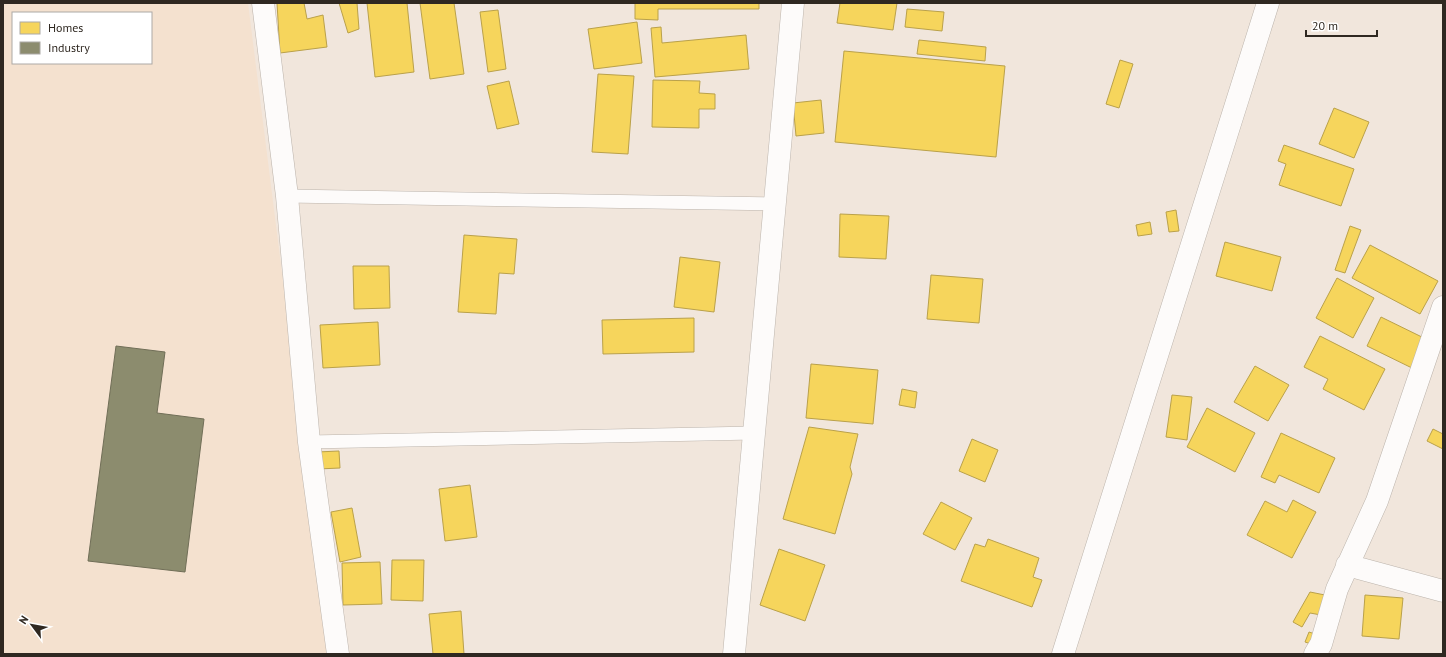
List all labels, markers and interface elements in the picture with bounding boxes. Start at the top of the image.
legend [12,12,152,64]
scale bar [1306,12,1377,38]
text: 20 m [1312,18,1338,33]
text: Homes [48,20,83,35]
text: Industry [48,40,90,55]
north arrow [12,605,52,645]
text: N [16,613,31,626]

